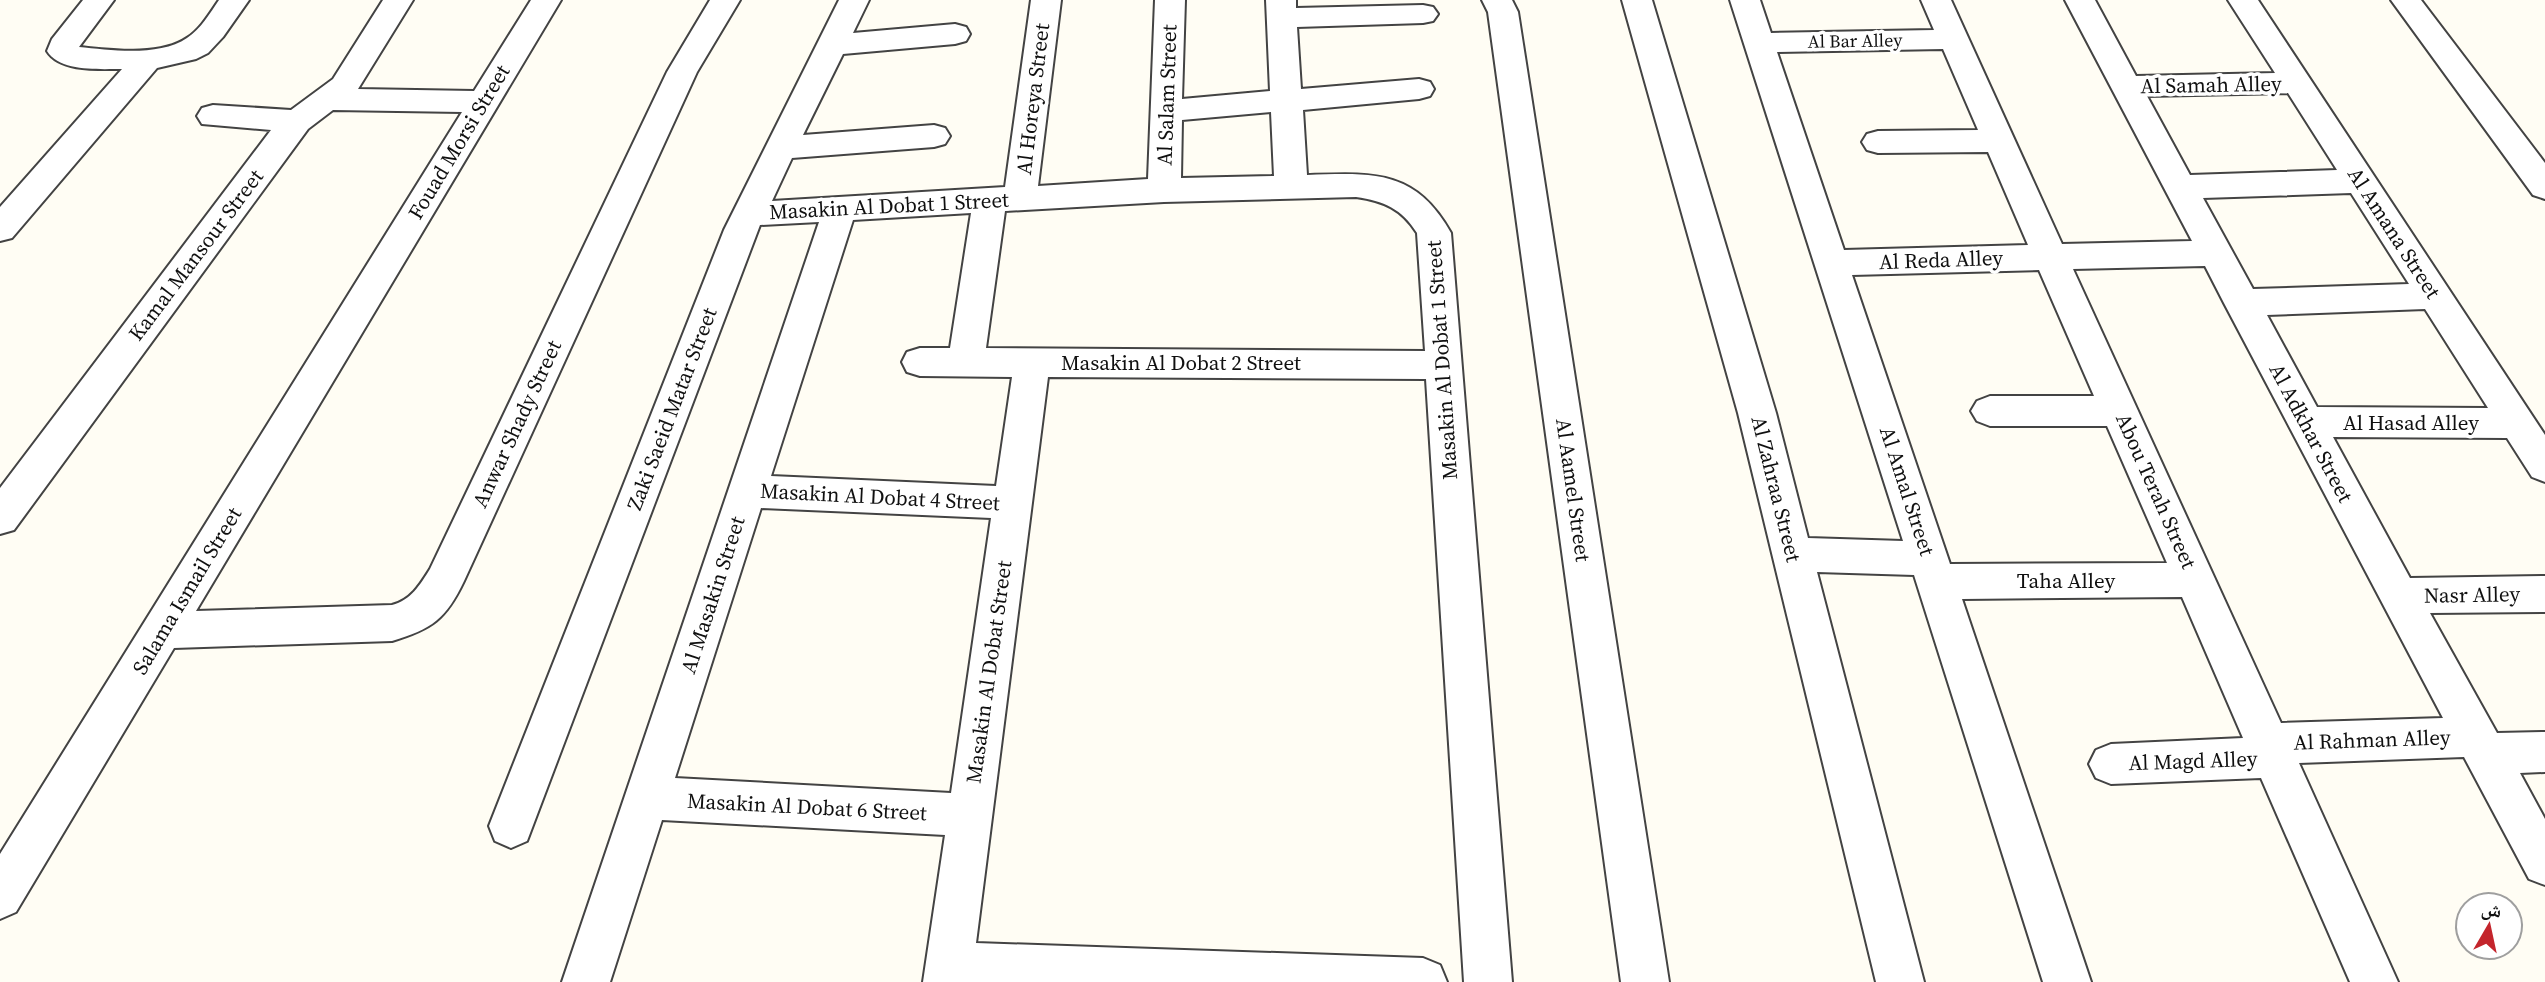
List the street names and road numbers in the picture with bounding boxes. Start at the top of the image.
street label: Al Horeya Street [1009,21,1056,176]
street label: Al Salam Street [1150,24,1183,166]
street label: Al Bar Alley [1807,27,1903,54]
street label: Fouad Morsi Street [401,59,516,224]
street label: Al Samah Alley [2140,69,2282,100]
street label: Al Amana Street [2341,161,2448,304]
street label: Kamal Mansour Street [122,163,270,346]
street label: Masakin Al Dobat 1 Street [768,185,1010,226]
street label: Masakin Al Dobat 1 Street [1419,239,1464,481]
street label: Al Reda Alley [1878,243,2004,276]
street label: Zaki Saeid Matar Street [620,303,724,514]
street label: Anwar Shady Street [465,335,568,512]
street label: Masakin Al Dobat 2 Street [1061,348,1301,377]
street label: Al Adkhar Street [2263,358,2360,507]
street label: Al Hasad Alley [2343,408,2479,437]
street label: Abou Terah Street [2109,409,2204,573]
street label: Al Zahraa Street [1744,413,1809,565]
street label: Al Aamel Street [1549,416,1598,564]
street label: Al Amal Street [1873,423,1942,559]
street label: Masakin Al Dobat 4 Street [759,476,1001,517]
street label: Salama Ismail Street [125,502,248,680]
street label: Al Masakin Street [673,512,752,677]
street label: Masakin Al Dobat Street [959,559,1019,785]
street label: Taha Alley [2017,566,2115,595]
street label: Nasr Alley [2424,579,2521,610]
street label: Al Rahman Alley [2293,722,2451,757]
street label: Al Magd Alley [2128,744,2258,777]
street label: Masakin Al Dobat 6 Street [686,786,928,827]

